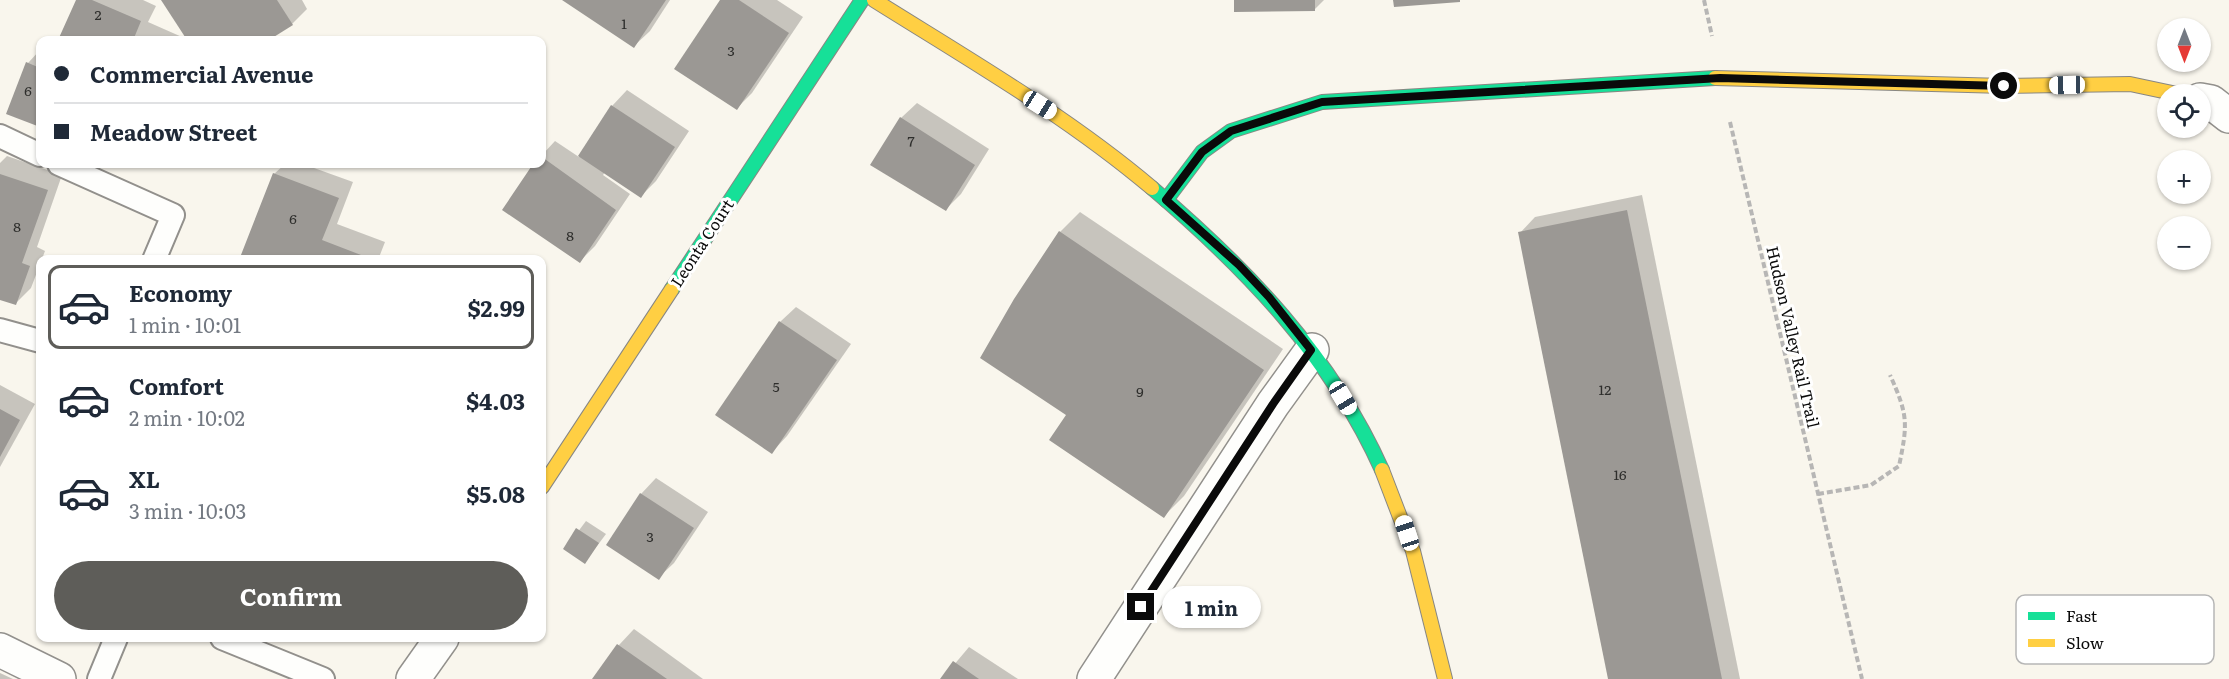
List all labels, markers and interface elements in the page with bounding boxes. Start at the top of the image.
house number: 2 [94,4,102,24]
house number: 1 [621,13,627,33]
north arrow [2157,18,2211,72]
map controls [2157,18,2211,270]
house number: 3 [727,40,735,60]
text: Commercial Avenue [90,57,314,90]
route start [1990,72,2017,99]
car [2049,76,2085,94]
house number: 6 [24,80,32,100]
button: locate [2157,84,2211,138]
car [1020,88,1060,122]
text: Meadow Street [90,115,257,148]
house number: 7 [907,130,915,150]
button: + [2157,150,2211,204]
street label: Leonta Court [664,193,739,291]
house number: 6 [289,208,297,228]
house number: 8 [13,216,21,236]
button: − [2157,216,2211,270]
house number: 8 [566,225,574,245]
street label: Hudson Valley Rail Trail [1761,244,1827,430]
text: Economy [129,276,232,309]
icon: car [57,280,111,334]
text: $2.99 [468,291,525,324]
text: 1 min · 10:01 [129,309,241,339]
text: Comfort [129,369,224,402]
icon: car [57,373,111,427]
house number: 5 [772,376,780,396]
car [1326,378,1360,418]
house number: 12 [1599,379,1611,399]
house number: 9 [1136,381,1144,401]
text: $4.03 [466,384,525,417]
text: 2 min · 10:02 [129,402,245,432]
text: XL [129,462,160,495]
house number: 16 [1613,464,1627,484]
icon: car [57,466,111,520]
text: $5.08 [466,477,525,510]
text: 3 min · 10:03 [129,495,246,525]
car [1393,513,1421,553]
house number: 3 [646,526,654,546]
button: Confirm [54,561,528,630]
callout: 1 min [1162,586,1261,628]
text: 1 min [1185,592,1238,622]
route end [1127,593,1154,620]
legend [2016,595,2214,664]
text: Fast [2066,603,2098,627]
text: Slow [2066,630,2104,654]

